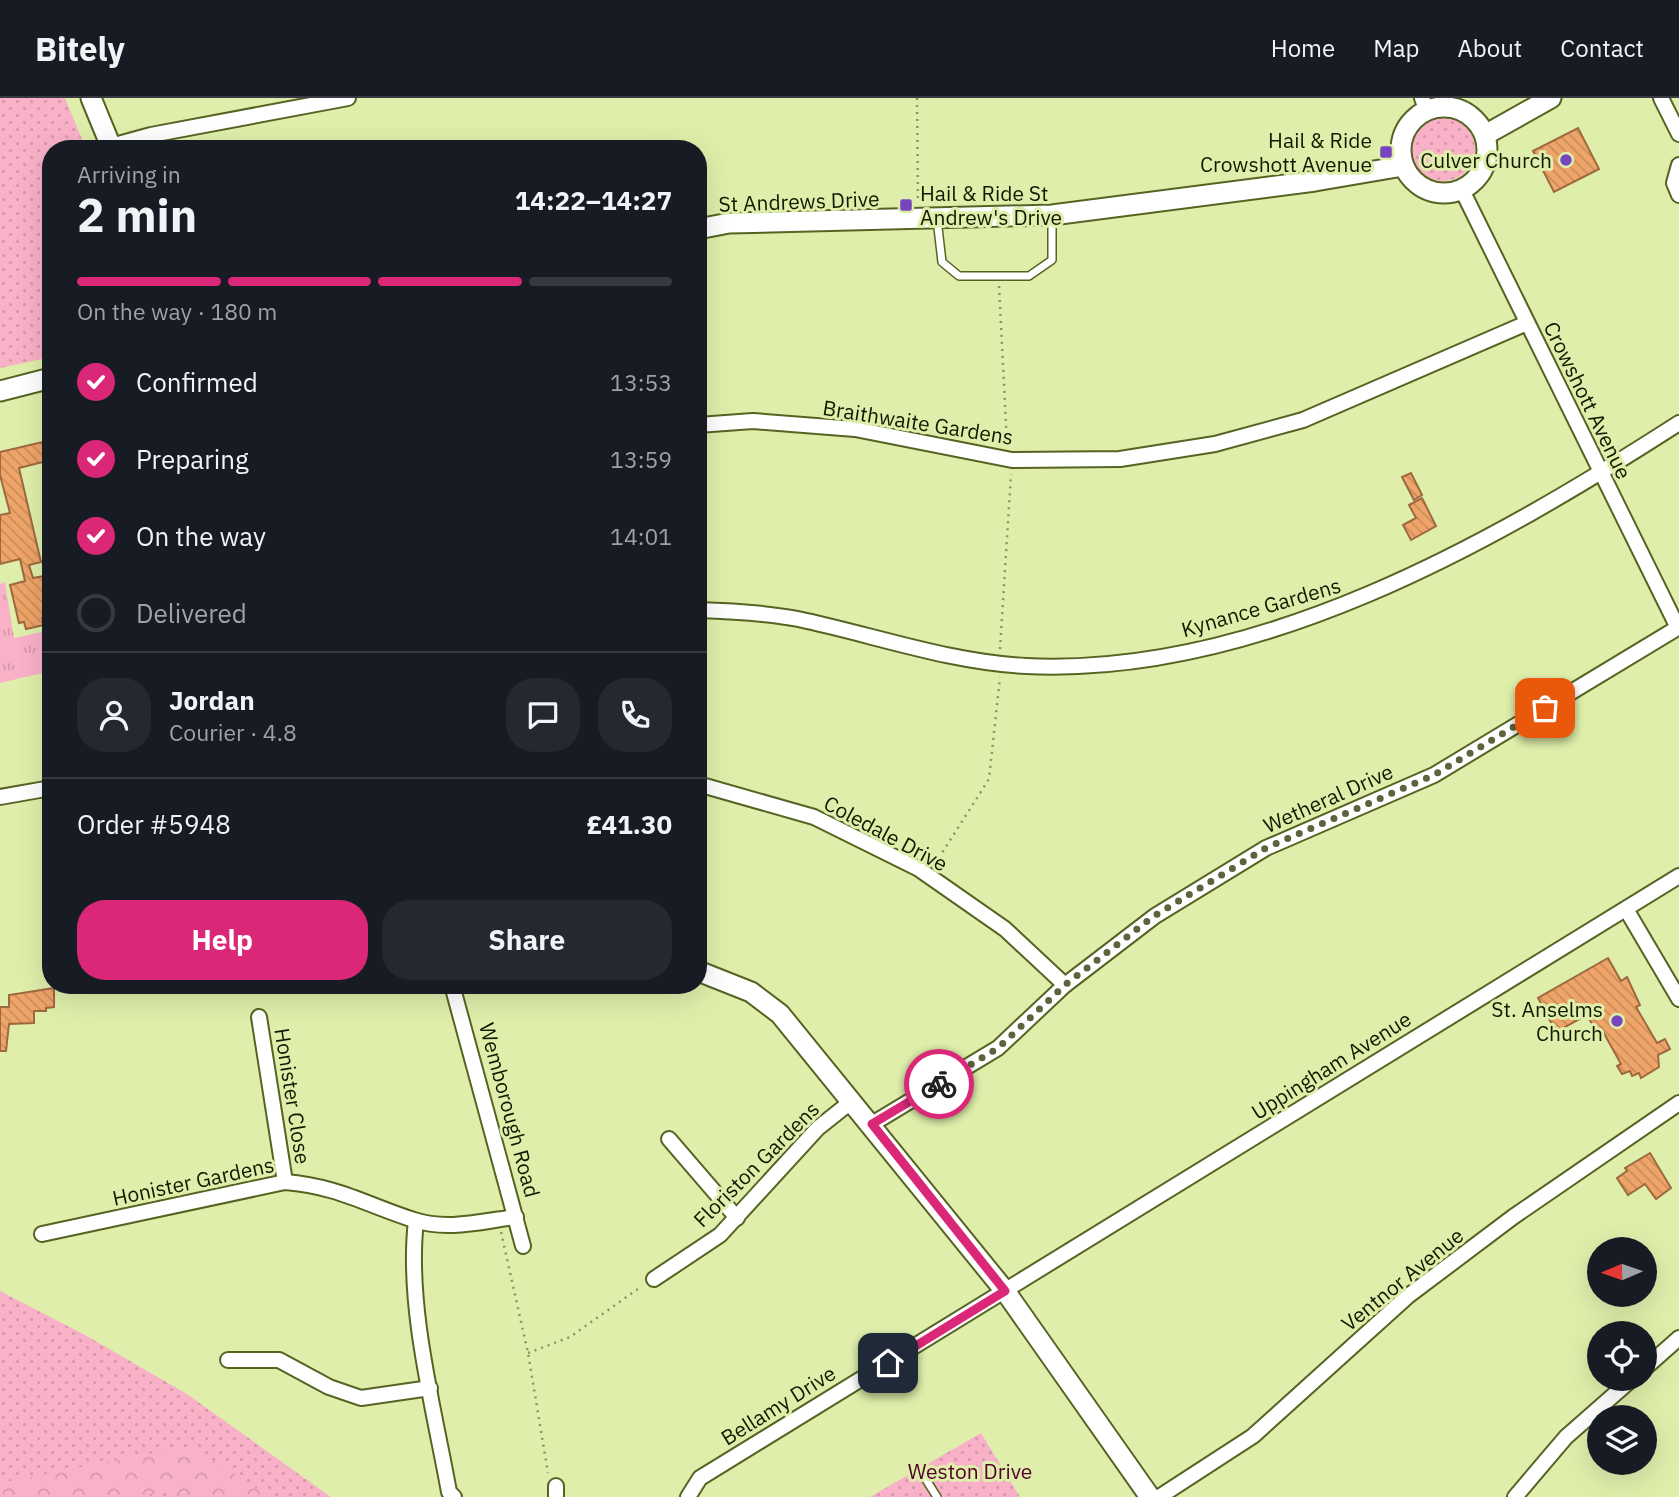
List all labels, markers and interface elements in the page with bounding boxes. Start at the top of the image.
text: Bitely [35,27,125,70]
text: Home [1271,32,1335,64]
text: Map [1373,32,1419,64]
text: About [1457,32,1522,64]
text: Contact [1560,32,1644,64]
place label: Hail & Ride Crowshott Avenue [1200,126,1372,178]
marker: Hail & Ride Crowshott Avenue [1378,144,1394,160]
place label: Culver Church [1420,146,1552,174]
marker: Culver Church [1558,152,1574,168]
text: Arriving in [77,159,181,189]
place label: Hail & Ride St Andrew's Drive [920,179,1062,231]
text: 14:22–14:27 [515,183,672,217]
street label: St Andrews Drive [718,184,880,218]
text: 2 min [77,185,197,245]
marker: Hail & Ride St Andrew's Drive [898,197,914,213]
text: On the way · 180 m [77,296,277,326]
street label: Crowshott Avenue [1538,317,1638,483]
icon: check [77,363,115,401]
text: Confirmed [136,365,258,399]
text: 13:53 [610,367,672,397]
street label: Braithwaite Gardens [821,393,1015,451]
icon: check [77,440,115,478]
text: Preparing [136,442,249,476]
text: 13:59 [610,444,672,474]
icon: check [77,517,115,555]
text: On the way [136,519,266,553]
text: 14:01 [610,521,672,551]
street label: Kynance Gardens [1178,571,1344,643]
text: Delivered [136,596,247,630]
button: person [77,678,151,752]
button: chat [506,678,580,752]
button: phone [598,678,672,752]
pin [1515,678,1575,738]
text: Jordan [169,683,255,717]
icon: bag [1526,689,1564,727]
text: Courier · 4.8 [169,717,297,747]
street label: Wetheral Drive [1259,757,1397,839]
street label: Coledale Drive [819,789,953,877]
text: Order #5948 [77,807,231,841]
text: £41.30 [586,807,672,841]
button: Help [77,900,368,980]
button: Share [382,900,672,980]
place label: St. Anselms Church [1491,995,1603,1047]
street label: Uppingham Avenue [1246,1005,1416,1125]
marker: St. Anselms Church [1609,1013,1625,1029]
street label: Wemborough Road [473,1020,547,1200]
street label: Honister Close [268,1026,318,1166]
courier [904,1049,974,1119]
icon: bike [920,1065,958,1103]
street label: Floriston Gardens [687,1095,825,1233]
street label: Honister Gardens [110,1150,276,1212]
street label: Ventnor Avenue [1335,1221,1469,1337]
north arrow [1587,1237,1657,1307]
map controls [1587,1237,1657,1475]
button: locate [1587,1321,1657,1391]
pin [858,1333,918,1393]
icon: home [869,1344,907,1382]
street label: Bellamy Drive [715,1359,841,1451]
button: layers [1587,1405,1657,1475]
park label: Weston Drive [908,1457,1032,1485]

